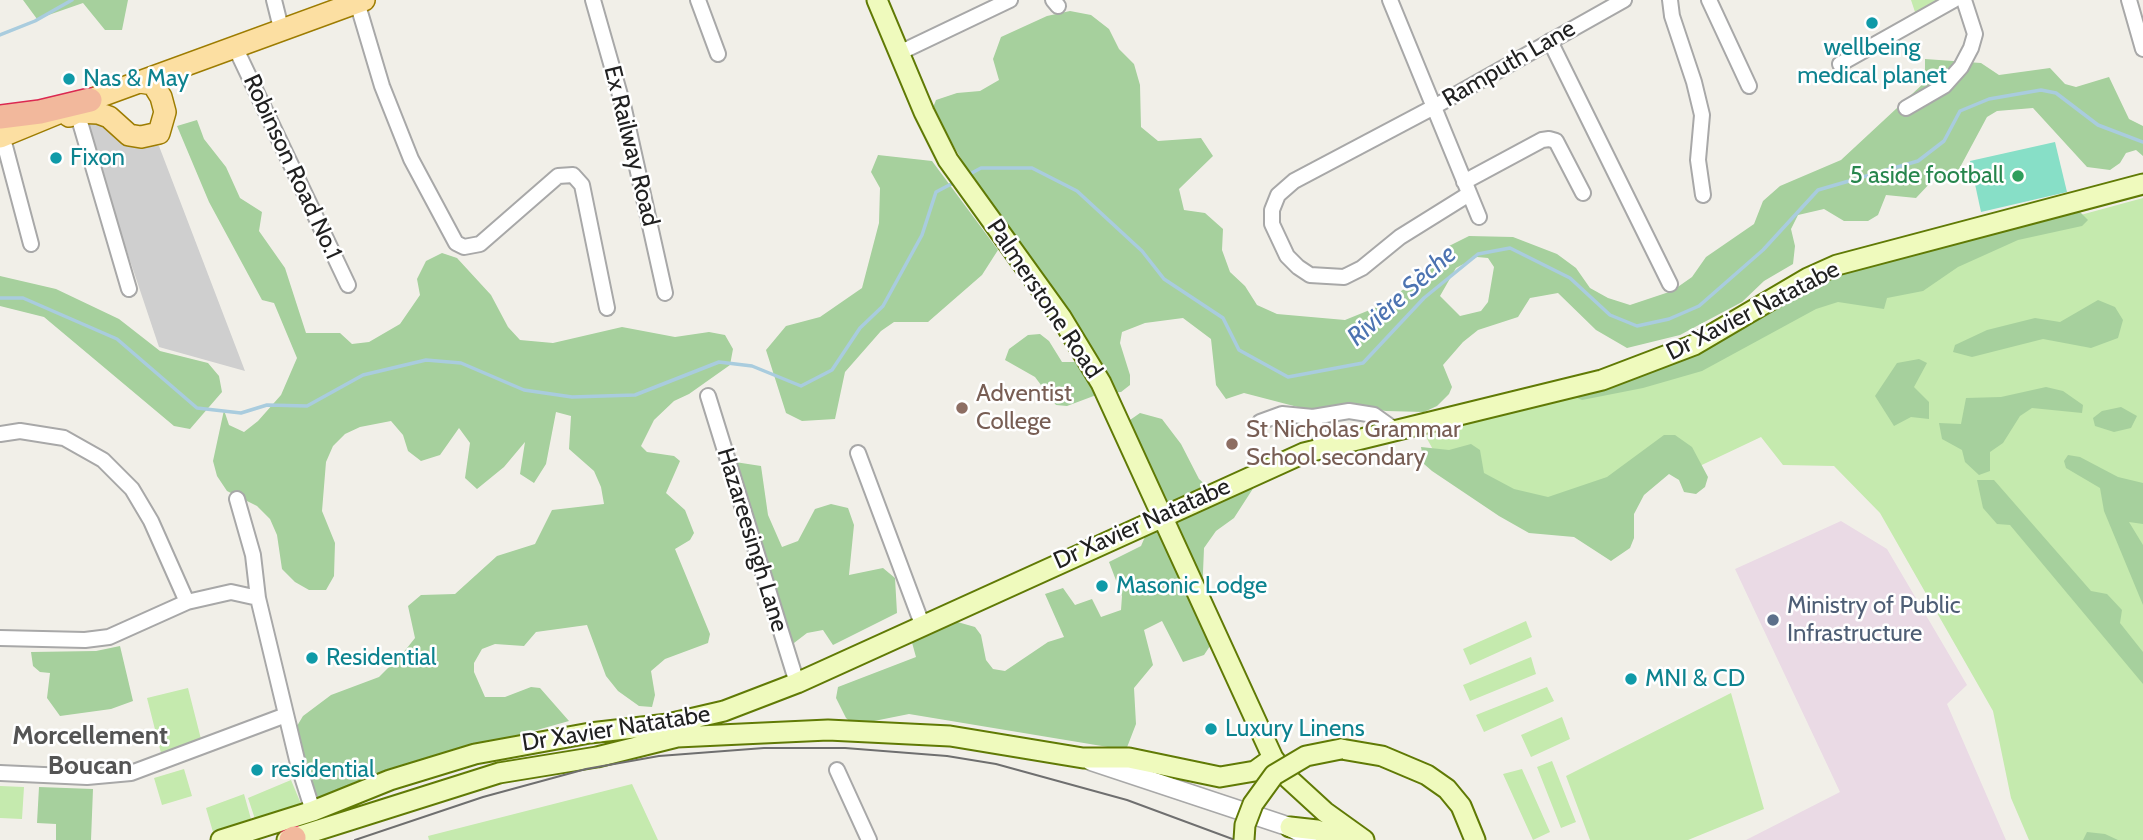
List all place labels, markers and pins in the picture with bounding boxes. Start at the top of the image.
marker: wellbeing medical planet [1864,15,1880,31]
place label: wellbeing medical planet [1797,34,1947,90]
place label: Nas & May [83,65,189,93]
marker: Nas & May [61,71,77,87]
place label: Fixon [70,144,125,172]
marker: Fixon [48,150,64,166]
place label: 5 aside football [1850,162,2004,190]
marker: 5 aside football [2010,168,2026,184]
place label: Adventist College [976,380,1072,436]
marker: Adventist College [954,400,970,416]
place label: St Nicholas Grammar School secondary [1246,416,1461,472]
marker: St Nicholas Grammar School secondary [1224,436,1240,452]
place label: Masonic Lodge [1116,572,1267,600]
marker: Masonic Lodge [1094,578,1110,594]
place label: Ministry of Public Infrastructure [1787,592,1961,648]
marker: Ministry of Public Infrastructure [1765,612,1781,628]
place label: Residential [326,644,437,672]
marker: Residential [304,650,320,666]
place label: MNI & CD [1645,665,1745,693]
marker: MNI & CD [1623,671,1639,687]
place label: Luxury Linens [1225,715,1365,743]
marker: Luxury Linens [1203,721,1219,737]
place label: residential [271,756,375,784]
marker: residential [249,762,265,778]

